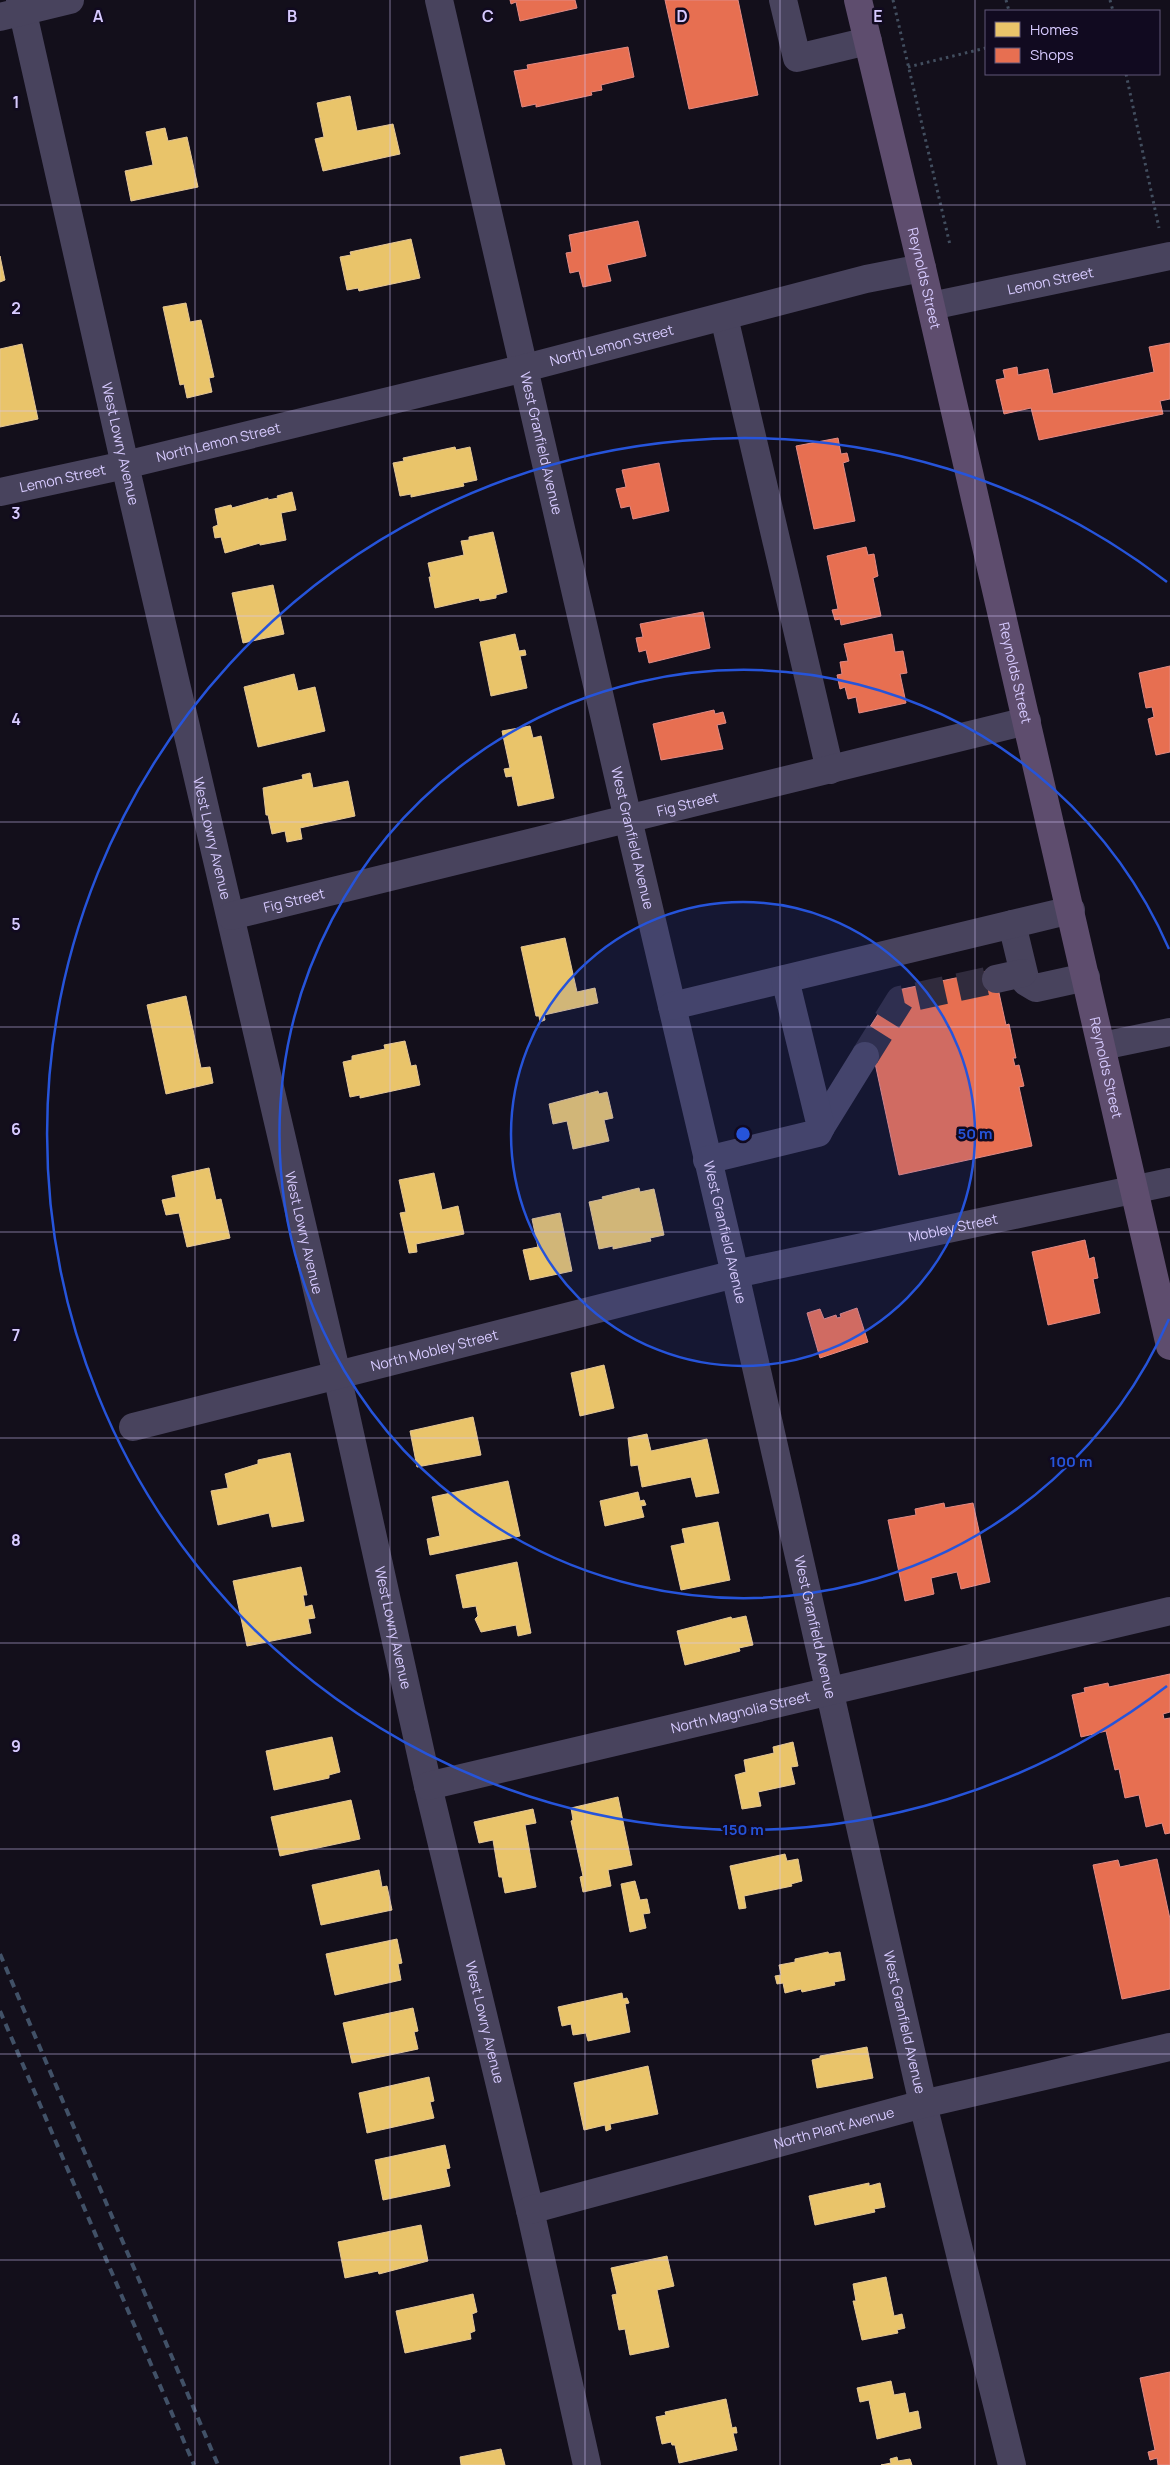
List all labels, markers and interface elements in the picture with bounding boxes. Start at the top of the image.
text: A [93,5,104,27]
text: B [287,5,297,27]
text: C [482,5,494,27]
text: D [676,5,688,27]
text: E [873,5,883,27]
legend [985,10,1160,75]
text: Homes [1030,19,1079,40]
text: Shops [1030,44,1074,65]
text: 1 [12,91,20,113]
street label: Reynolds Street [904,225,946,331]
street label: Lemon Street [1006,262,1095,299]
text: 2 [11,297,21,319]
street label: North Lemon Street [548,320,676,370]
street label: West Granfield Avenue [516,370,567,517]
street label: West Lowry Avenue [98,381,144,507]
street label: North Lemon Street [154,418,283,466]
street label: Lemon Street [18,459,108,497]
text: 3 [11,502,21,524]
street label: Reynolds Street [995,620,1037,726]
text: 4 [11,708,21,730]
street label: West Granfield Avenue [607,765,659,911]
street label: West Lowry Avenue [189,775,236,901]
street label: Fig Street [655,787,720,820]
street label: Fig Street [261,883,327,917]
text: 5 [11,913,21,935]
street label: Reynolds Street [1086,1015,1127,1121]
text: 6 [11,1118,21,1140]
text: 50 m [957,1123,993,1144]
centre of rings [734,1125,752,1143]
street label: West Granfield Avenue [700,1159,751,1305]
street label: West Lowry Avenue [281,1169,328,1296]
street label: Mobley Street [906,1209,1000,1246]
text: 7 [12,1324,20,1346]
street label: North Mobley Street [369,1325,500,1375]
text: 100 m [1050,1451,1092,1472]
text: 8 [11,1529,21,1551]
street label: West Granfield Avenue [790,1554,841,1700]
street label: West Lowry Avenue [371,1564,416,1691]
street label: North Magnolia Street [669,1686,812,1737]
text: 9 [11,1735,21,1757]
text: 150 m [722,1819,764,1840]
street label: West Granfield Avenue [880,1949,930,2095]
street label: West Lowry Avenue [461,1959,509,2085]
street label: North Plant Avenue [772,2102,896,2153]

